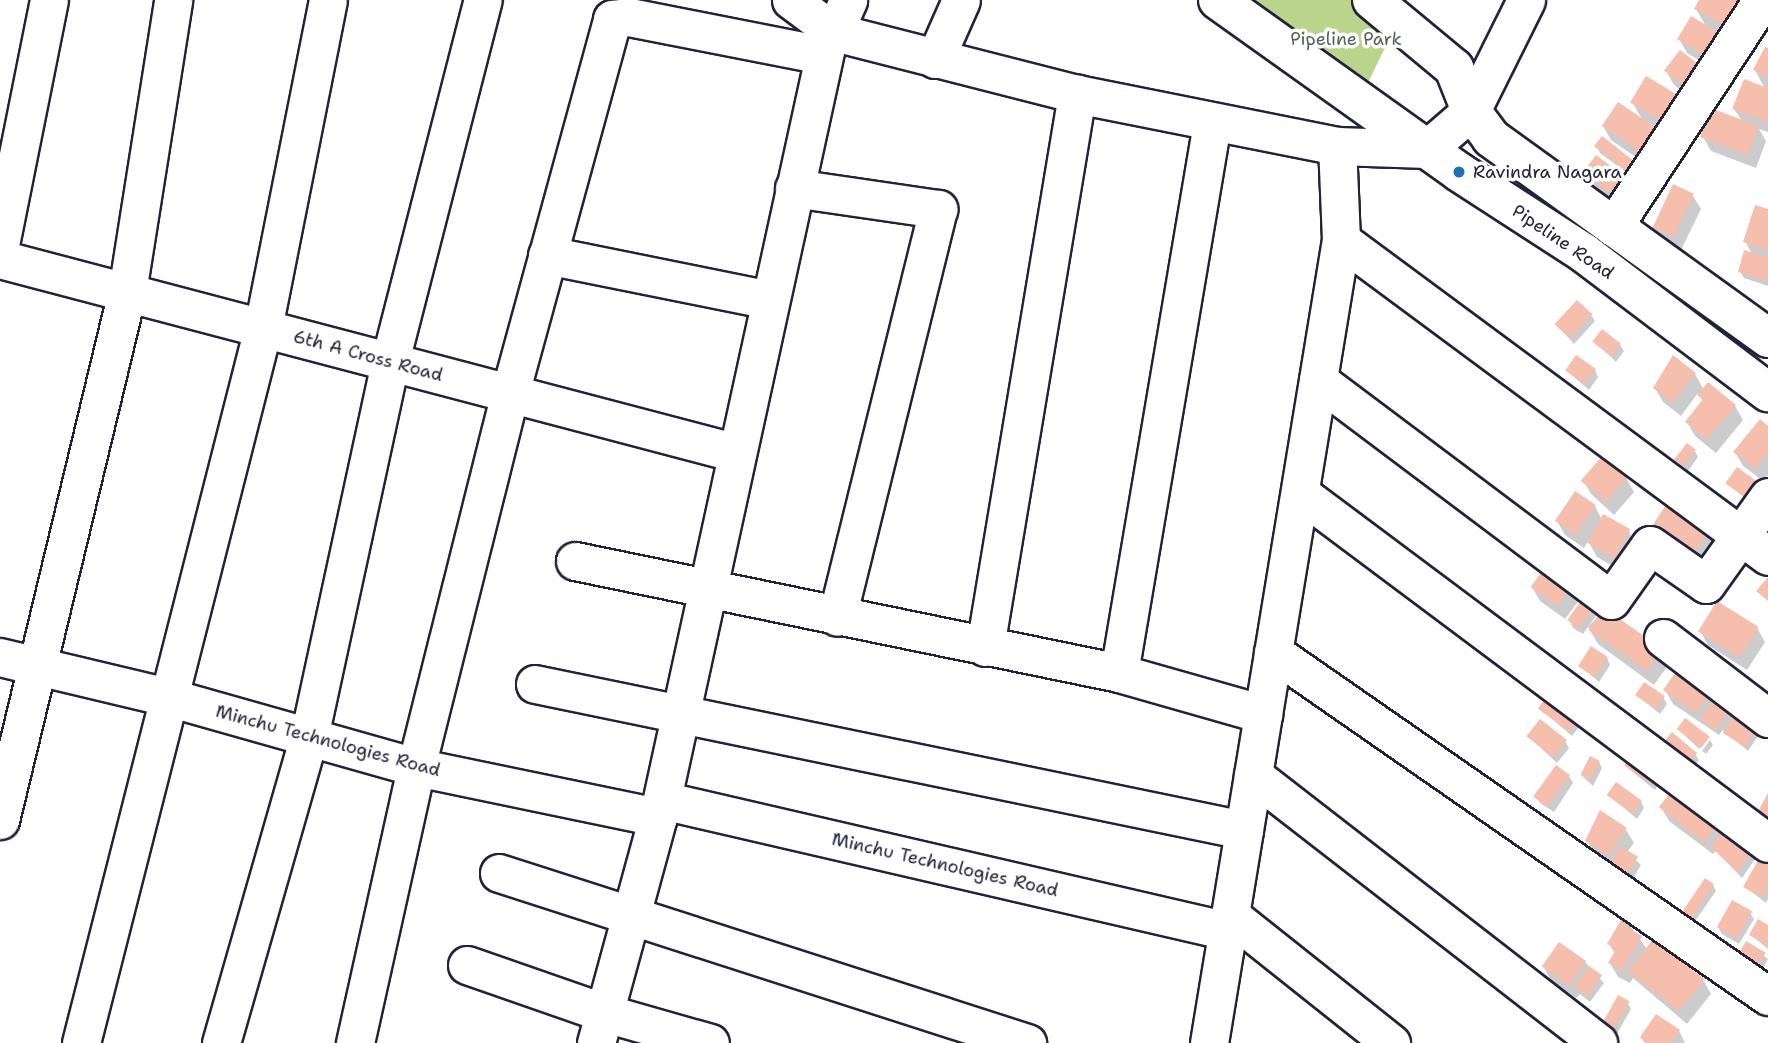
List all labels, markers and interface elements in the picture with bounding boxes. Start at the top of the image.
park label: Pipeline Park [1290,28,1402,50]
place label: Ravindra Nagara [1473,161,1622,183]
marker: Ravindra Nagara [1451,164,1467,180]
street label: Pipeline Road [1508,200,1618,284]
street label: 6th A Cross Road [291,326,445,386]
street label: Minchu Technologies Road [213,701,443,781]
street label: Minchu Technologies Road [830,828,1060,902]

